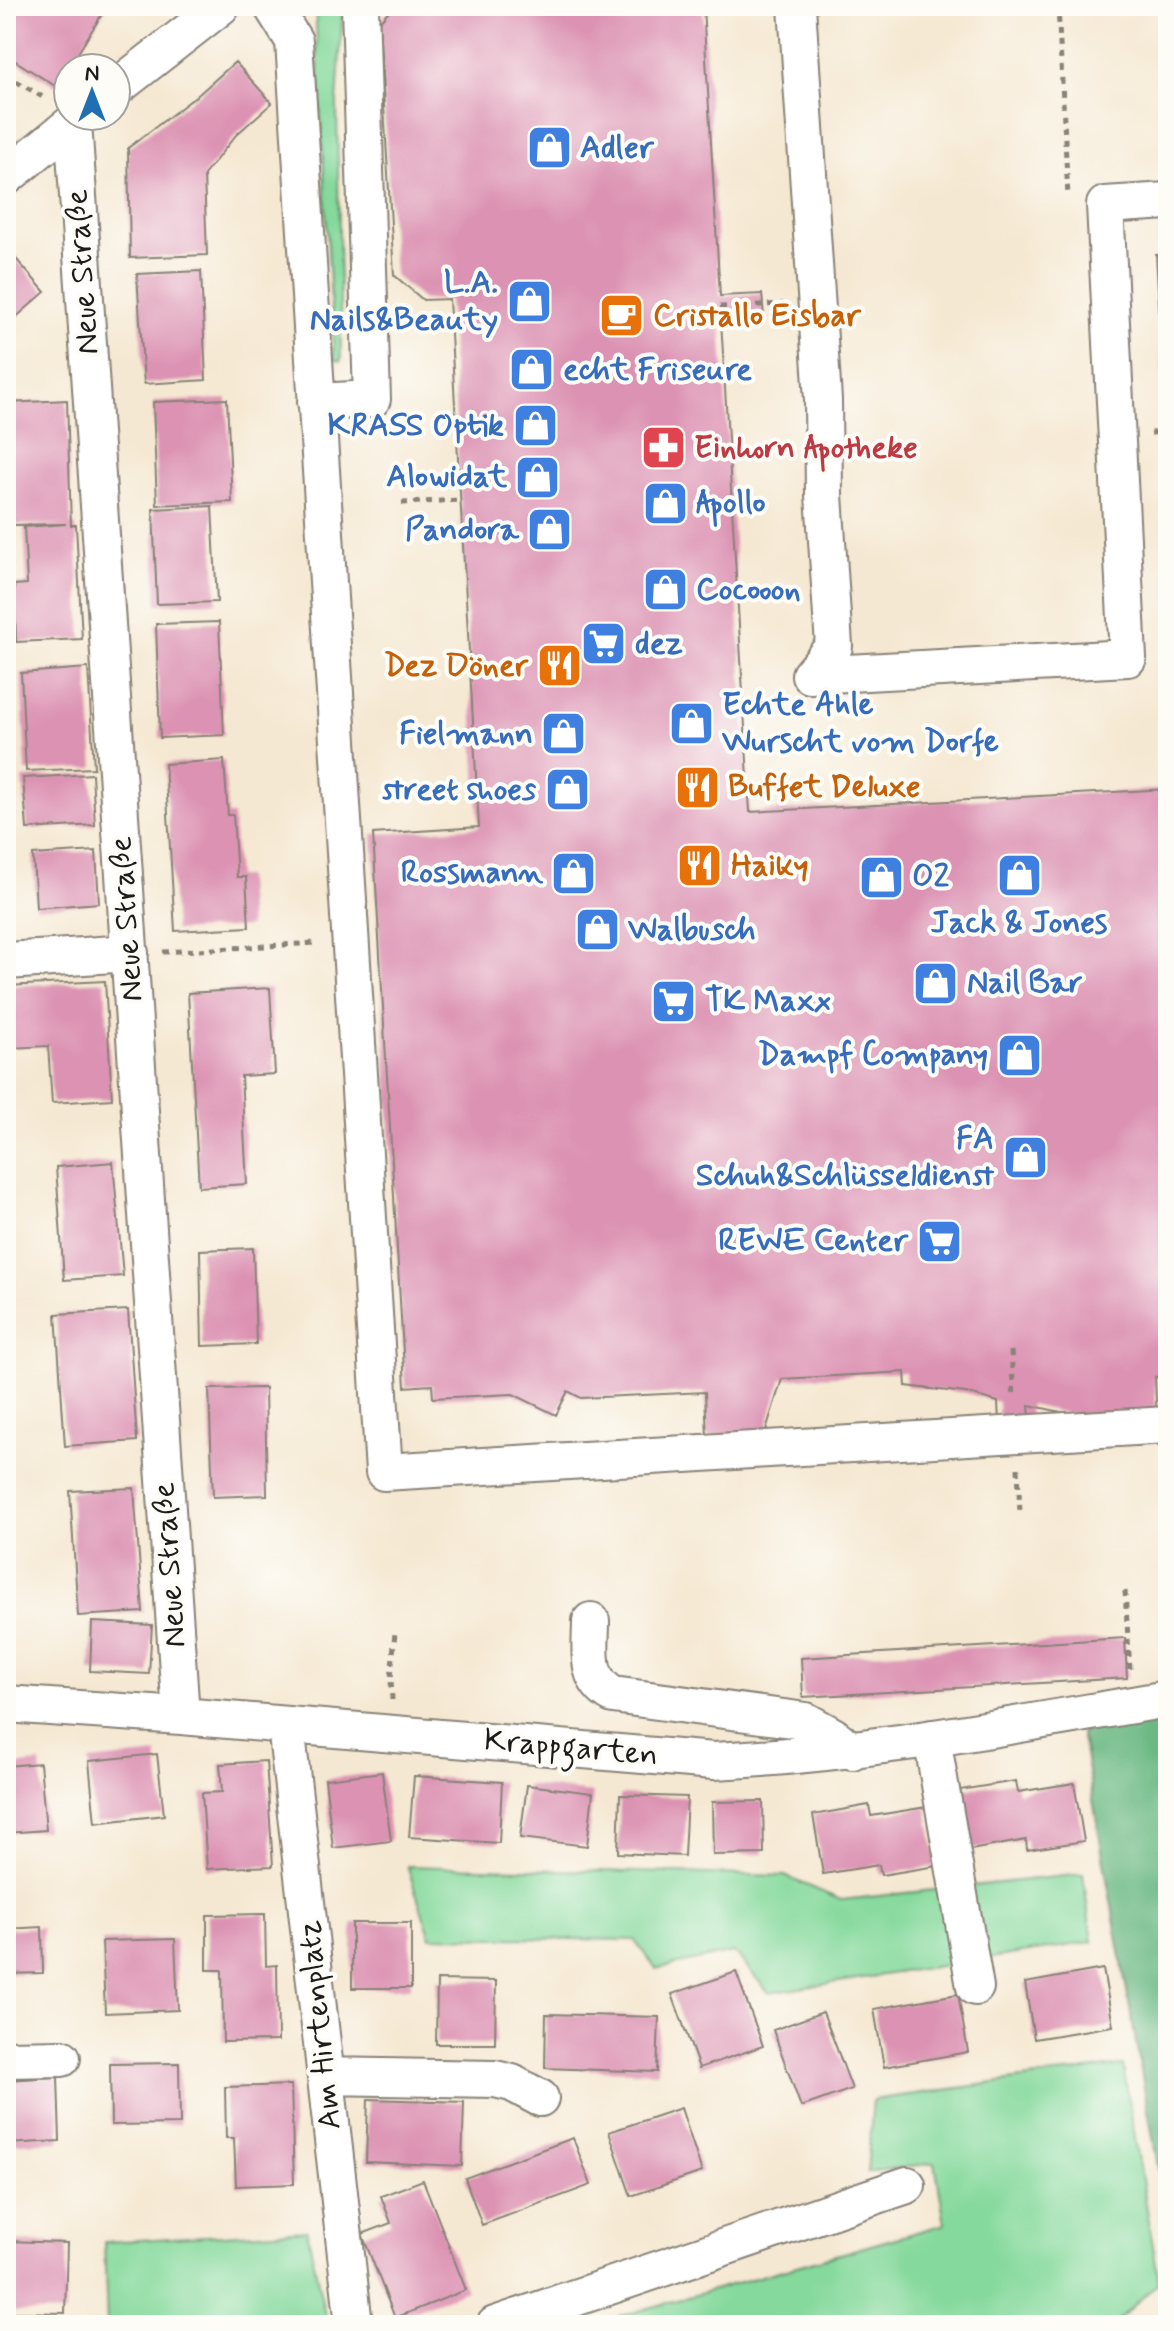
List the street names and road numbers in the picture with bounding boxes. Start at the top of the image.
street label: Neue Straße [56,188,110,356]
street label: Neue Straße [100,835,154,1003]
street label: Neue Straße [143,1481,197,1649]
street label: Krappgarten [482,1719,660,1780]
street label: Am Hirtenplatz [288,1918,352,2132]

